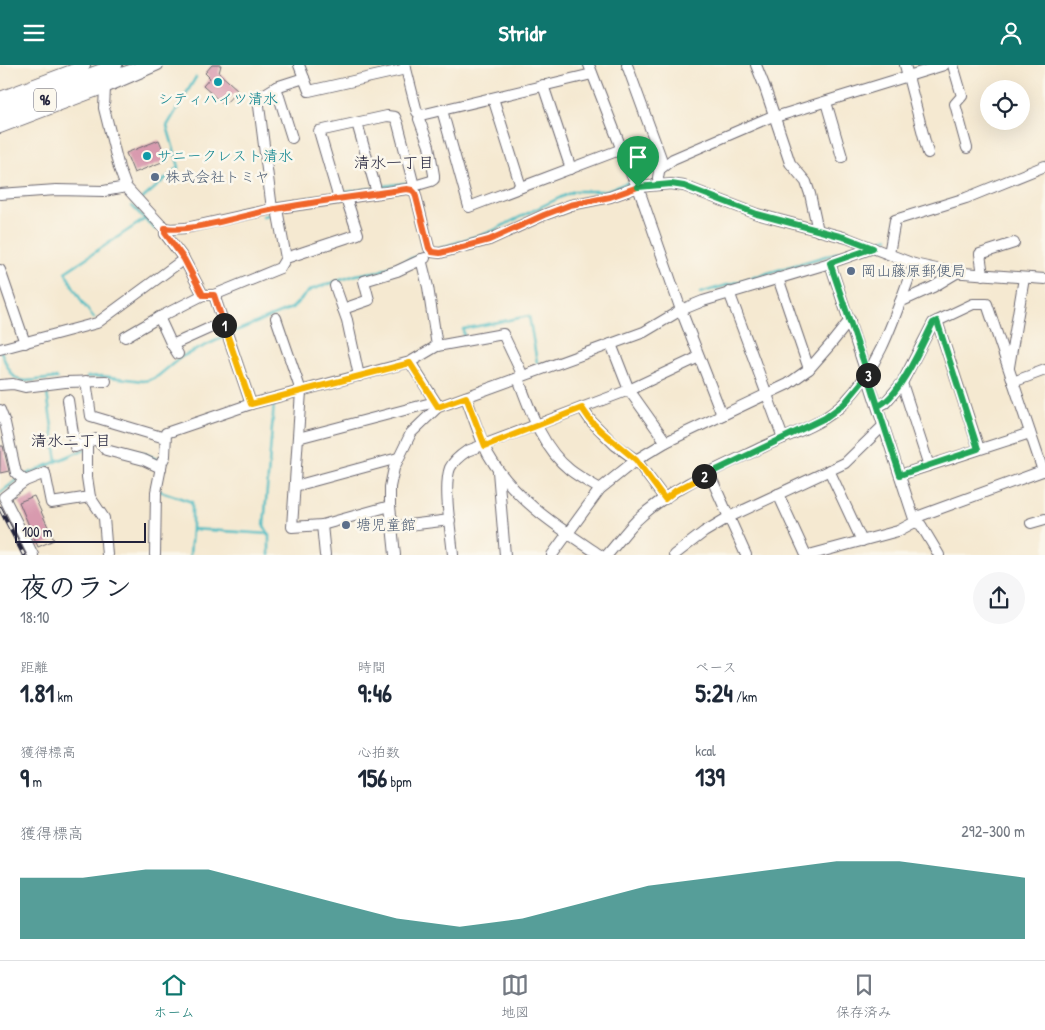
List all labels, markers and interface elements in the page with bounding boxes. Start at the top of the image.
text: Stridr [498,18,547,48]
icon: menu [20,19,48,47]
icon: person [997,19,1025,47]
marker: シティハイツ清水 [212,76,224,88]
map controls [980,80,1030,130]
button: locate [980,80,1030,130]
place label: シティハイツ清水 [158,88,278,109]
road number: 96 [34,89,56,111]
pin [617,136,659,187]
icon: arrive [624,143,652,171]
place label: サニークレスト清水 [157,145,293,166]
marker: サニークレスト清水 [141,150,153,162]
district label: 清水一丁目 [354,151,434,173]
place label: 株式会社トミヤ [165,166,270,187]
marker: 株式会社トミヤ [149,171,161,183]
place label: 岡山藤原郵便局 [861,260,966,281]
marker: 岡山藤原郵便局 [845,265,857,277]
pin: 1 [212,313,236,337]
text: 1 [222,316,227,335]
pin: 3 [856,363,880,387]
text: 3 [865,366,872,385]
district label: 清水二丁目 [31,429,111,451]
pin: 2 [692,463,716,489]
text: 2 [701,467,708,486]
place label: 塘児童館 [356,514,416,535]
marker: 塘児童館 [340,519,352,531]
scale bar [15,520,146,543]
text: 100 m [22,522,52,541]
text: 夜のラン [20,568,132,606]
button: share [973,572,1025,624]
text: 18:10 [20,606,49,628]
text: 距離 [20,657,48,676]
text: 時間 [358,657,386,676]
text: ペース [695,657,737,676]
text: 1.81 [20,676,54,710]
text: 9:46 [358,676,392,710]
text: 5:24 [695,676,733,710]
text: km [54,687,73,706]
text: /km [733,687,757,706]
text: kcal [695,741,716,760]
text: 獲得標高 [20,742,76,761]
text: 心拍数 [358,742,400,761]
text: 139 [695,760,725,794]
text: 9 [20,761,29,795]
text: 156 [358,761,387,795]
text: m [29,772,42,791]
text: bpm [387,772,412,791]
text: 292–300 m [961,820,1025,842]
text: 獲得標高 [20,822,84,844]
tab: ホーム [153,971,195,1021]
tab: 地図 [501,971,529,1021]
tab: 保存済み [836,971,892,1021]

